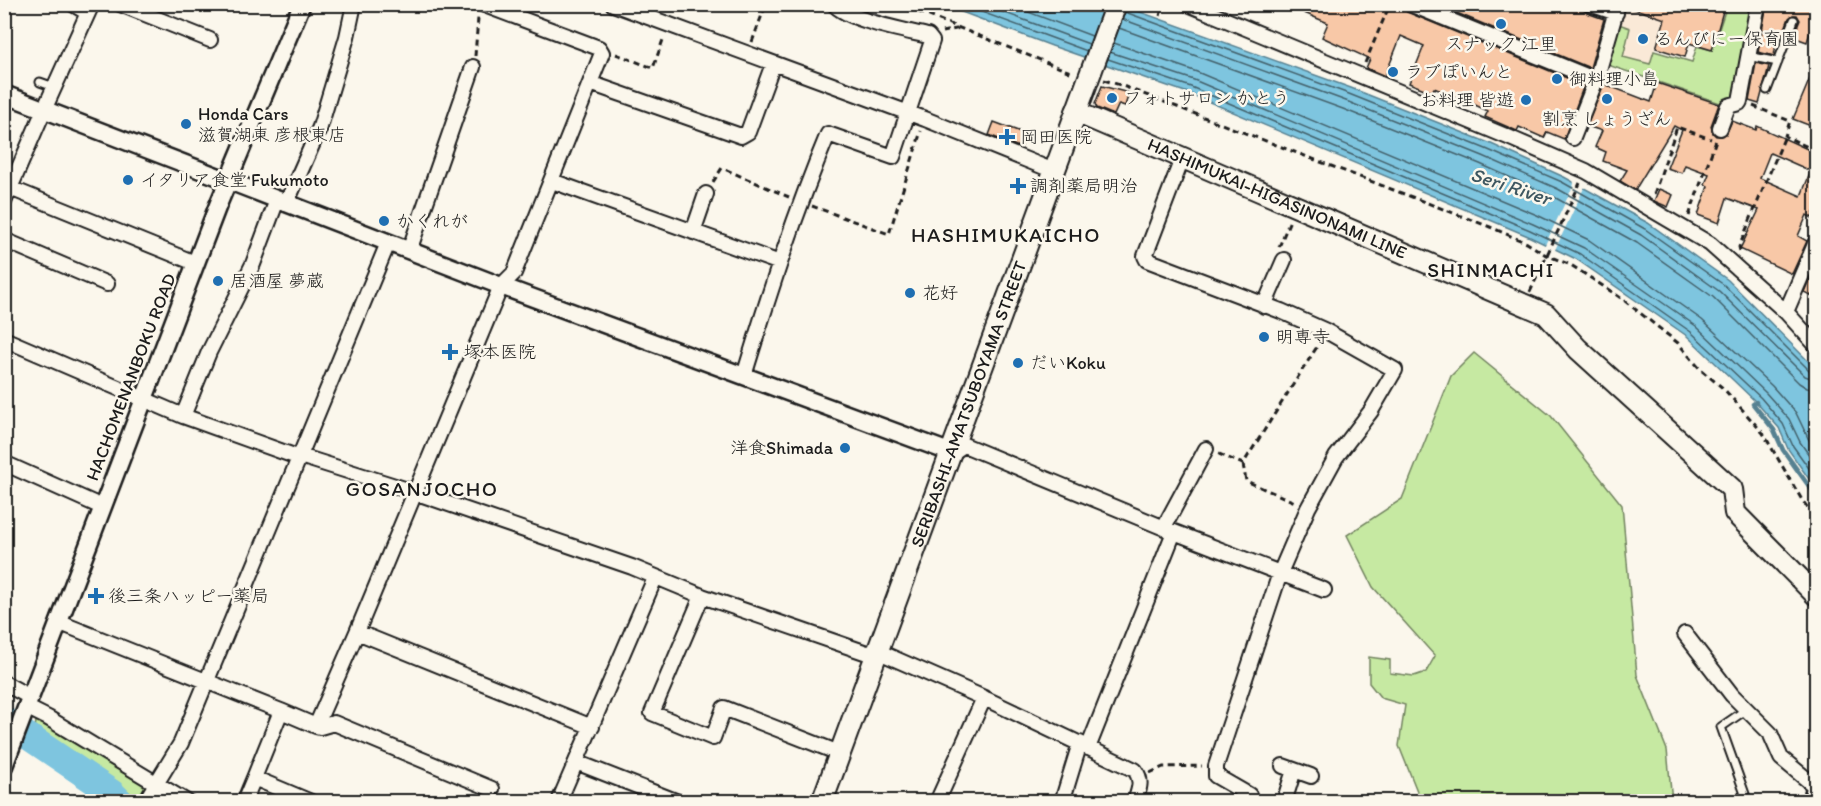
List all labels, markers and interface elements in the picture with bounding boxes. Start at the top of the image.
marker: スナック 江里 [1494,17,1508,31]
place label: るんびにー保育園 [1655,28,1799,50]
marker: るんびにー保育園 [1636,32,1650,46]
place label: スナック 江里 [1445,33,1557,55]
place label: ラブぽいんと [1405,61,1513,83]
marker: ラブぽいんと [1386,65,1400,79]
place label: 御料理小島 [1569,68,1659,90]
marker: 御料理小島 [1550,72,1564,86]
place label: フォトサロン かとう [1124,87,1290,109]
place label: お料理 皆遊 [1420,89,1514,111]
marker: フォトサロン かとう [1105,91,1119,105]
marker: 割烹 しょうざん [1600,92,1614,106]
marker: お料理 皆遊 [1519,93,1533,107]
place label: Honda Cars 滋賀湖東 彦根東店 [198,103,346,146]
place label: 割烹 しょうざん [1542,108,1672,130]
marker: Honda Cars 滋賀湖東 彦根東店 [179,117,193,131]
place label: 岡田医院 [1020,126,1092,148]
marker: 岡田医院 [998,128,1016,146]
street label: HASHIMUKAI-HIGASINONAMI LINE [1144,133,1410,264]
water label: Seri River [1468,162,1556,211]
place label: イタリア食堂 Fukumoto [140,169,329,191]
marker: イタリア食堂 Fukumoto [121,173,135,187]
place label: 調剤薬局明治 [1030,175,1138,197]
marker: 調剤薬局明治 [1011,179,1025,193]
place label: かくれが [396,210,468,232]
marker: かくれが [377,214,391,228]
district label: HASHIMUKAICHO [911,222,1101,247]
district label: SHINMACHI [1427,257,1555,282]
street label: SERIBASHI-AMATSUBOYAMA STREET [906,258,1031,550]
street label: HACHOMENANBOKU ROAD [81,270,181,484]
place label: 居酒屋 夢蔵 [230,270,324,292]
marker: 居酒屋 夢蔵 [211,274,225,288]
place label: 花好 [922,282,958,304]
marker: 花好 [903,286,917,300]
place label: 明専寺 [1276,326,1330,348]
marker: 明専寺 [1257,330,1271,344]
place label: 塚本医院 [464,341,536,363]
marker: 塚本医院 [441,343,459,361]
place label: だいKoku [1030,352,1106,374]
marker: だいKoku [1011,356,1025,370]
place label: 洋食Shimada [730,437,834,459]
marker: 洋食Shimada [838,441,852,455]
district label: GOSANJOCHO [346,476,498,501]
place label: 後三条ハッピー薬局 [108,585,269,607]
marker: 後三条ハッピー薬局 [89,589,103,603]

